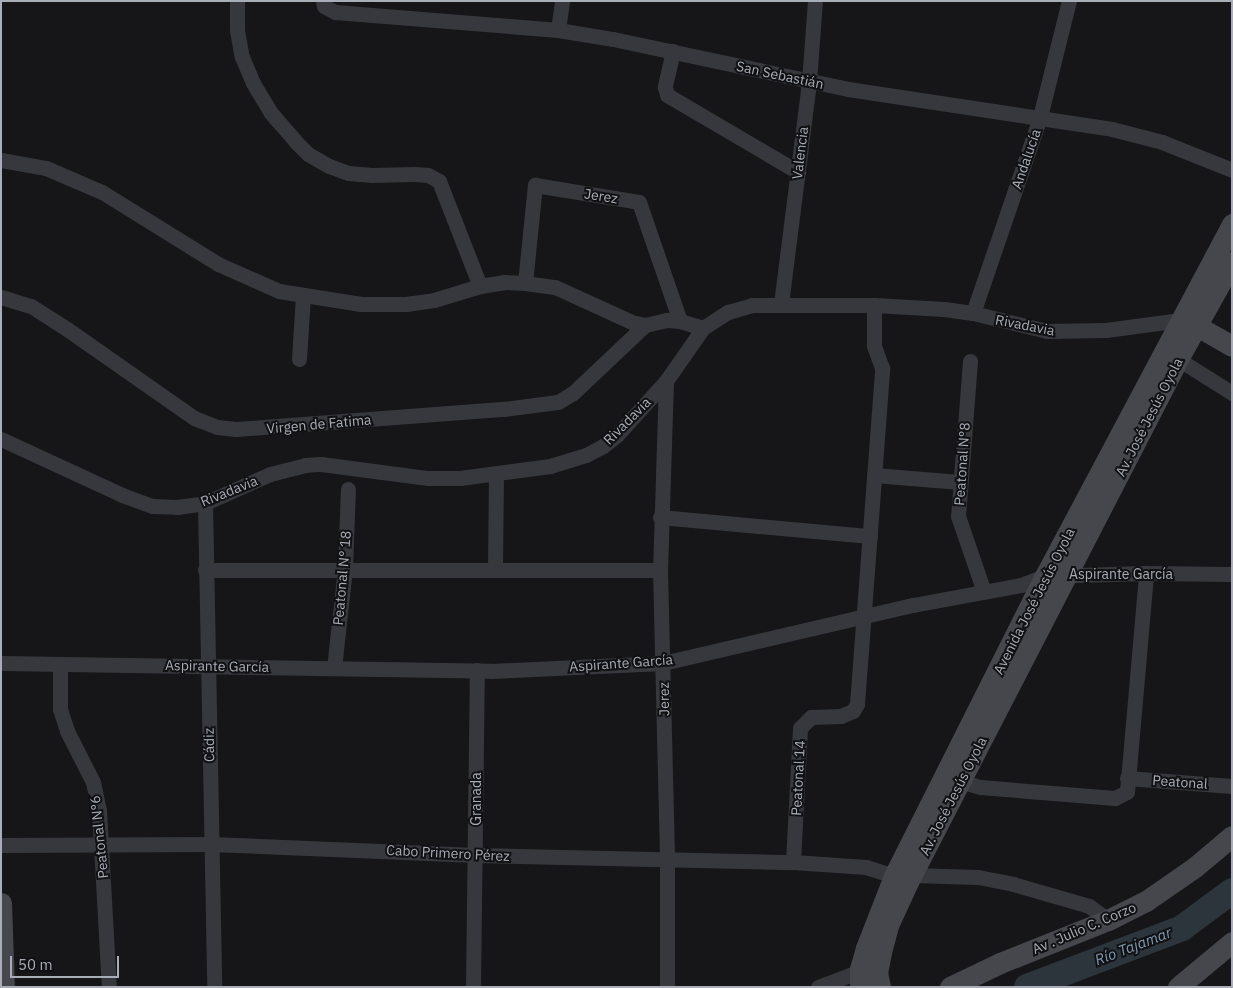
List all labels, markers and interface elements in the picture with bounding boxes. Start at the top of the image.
street label: San Sebastián [735,58,825,92]
street label: Valencia [788,126,812,180]
street label: Andalucía [1008,127,1044,191]
street label: Jerez [583,185,619,207]
street label: Rivadavia [994,311,1056,339]
street label: Av. José Jesús Oyola [1112,355,1186,479]
street label: Rivadavia [600,394,654,448]
street label: Virgen de Fatima [266,411,372,437]
street label: Peatonal N°8 [951,422,973,506]
street label: Rivadavia [198,472,260,510]
street label: Avenida José Jesús Oyola [990,525,1078,677]
street label: Peatonal N° 18 [329,530,355,626]
street label: Aspirante García [1069,566,1173,582]
street label: Aspirante García [569,651,673,675]
street label: Aspirante García [165,657,269,675]
street label: Jerez [655,682,673,716]
street label: Cádiz [200,728,218,762]
street label: Av. José Jesús Oyola [916,734,990,858]
street label: Peatonal 14 [788,740,808,816]
street label: Granada [468,772,484,826]
street label: Peatonal [1152,772,1208,792]
street label: Peatonal N°6 [86,795,112,879]
street label: Cabo Primero Pérez [386,841,510,865]
street label: Av . Julio C. Corzo [1030,899,1138,957]
water label: Río Tajamar [1092,923,1174,969]
scale bar [12,946,121,978]
text: 50 m [18,955,53,974]

